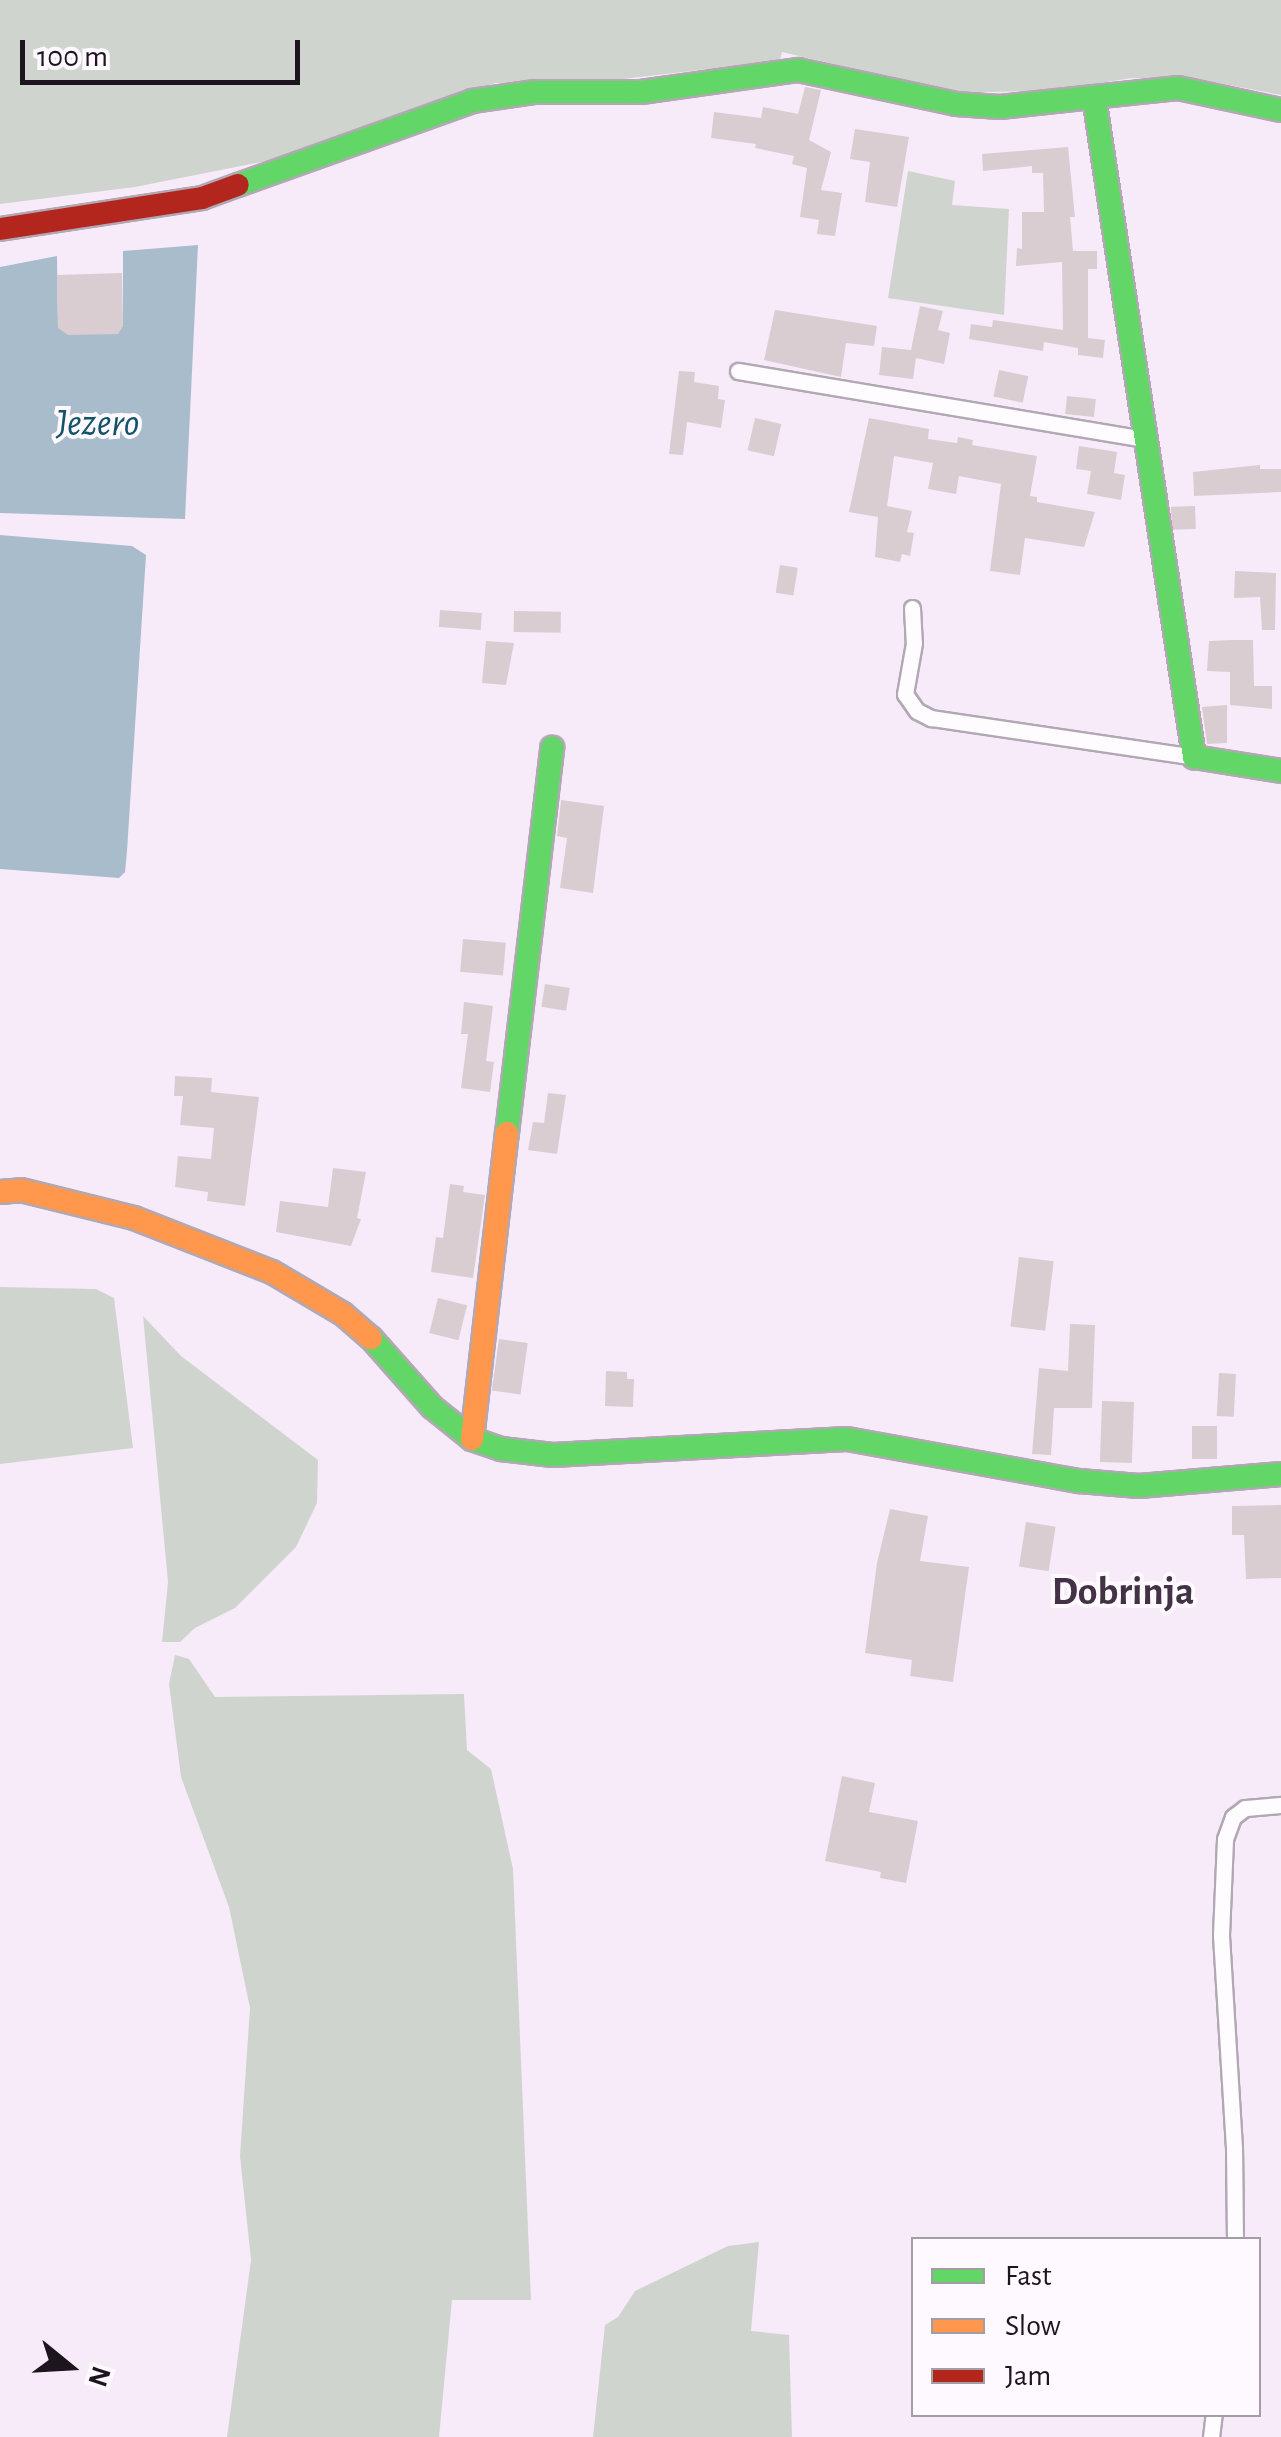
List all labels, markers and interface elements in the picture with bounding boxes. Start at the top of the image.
scale bar [25,20,305,82]
text: 100 m [37,42,108,72]
water label: Jezero [57,402,139,448]
district label: Dobrinja [1052,1568,1194,1616]
legend [911,2237,1261,2417]
text: Fast [1005,2261,1052,2291]
text: Slow [1005,2311,1061,2341]
north arrow [20,2317,120,2417]
text: Jam [1005,2361,1051,2391]
text: N [82,2363,115,2390]

